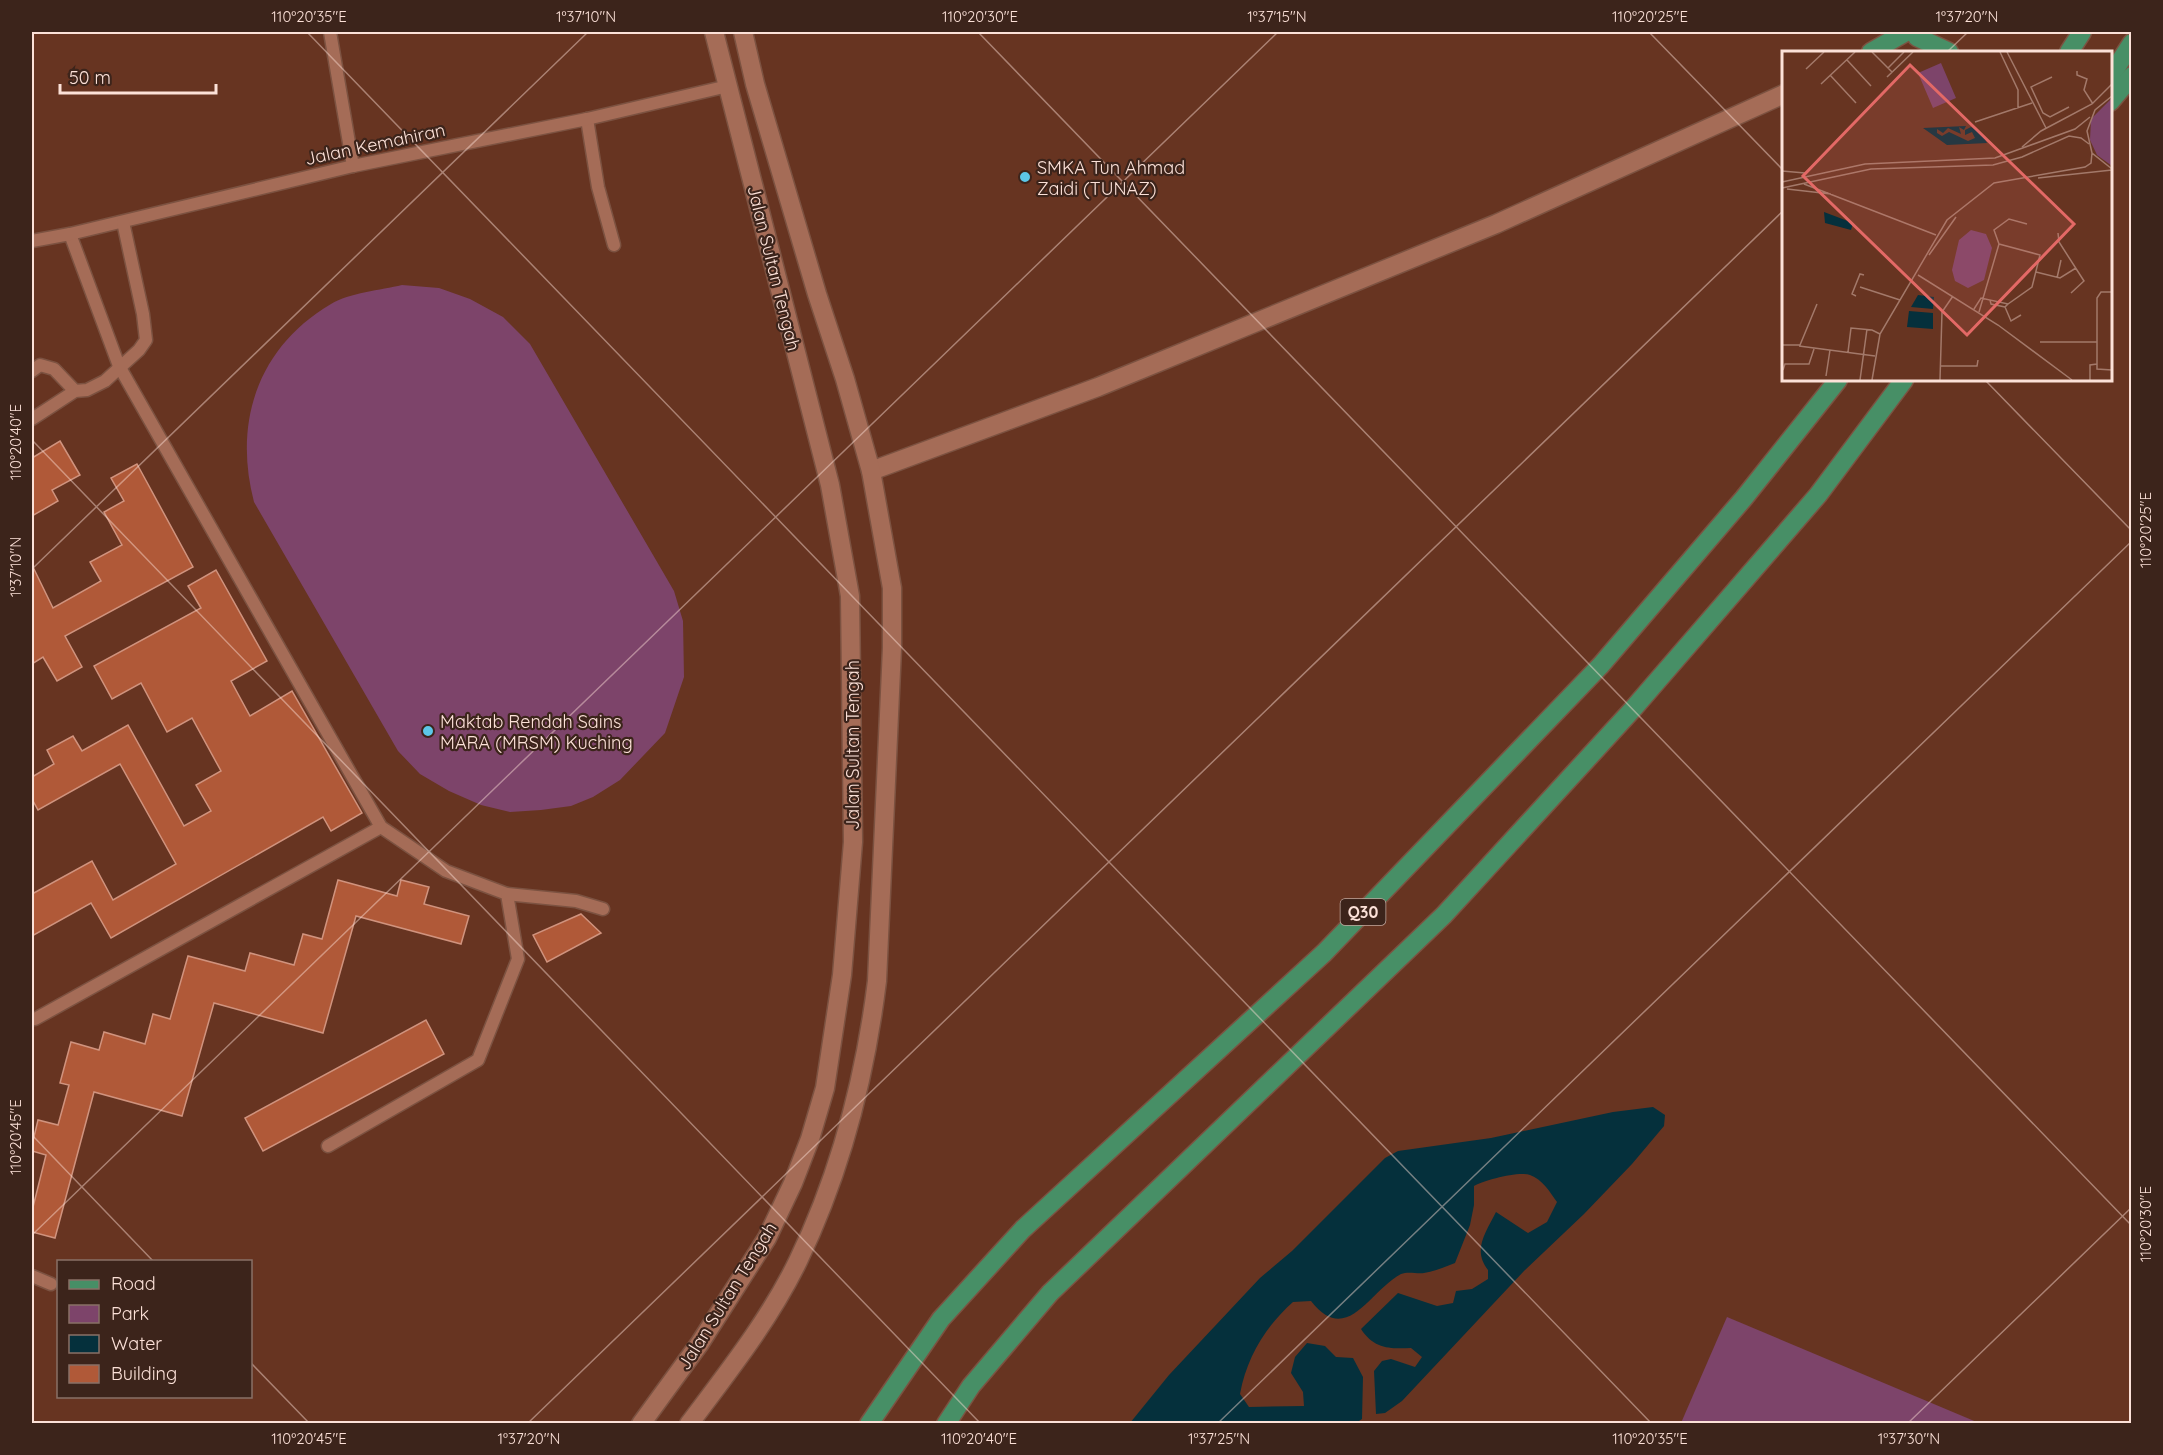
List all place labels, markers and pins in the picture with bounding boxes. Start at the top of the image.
place label: SMKA Tun Ahmad Zaidi (TUNAZ) [1037,156,1185,200]
marker: SMKA Tun Ahmad Zaidi (TUNAZ) [1018,170,1032,184]
place label: Maktab Rendah Sains MARA (MRSM) Kuching [440,710,633,754]
marker: Maktab Rendah Sains MARA (MRSM) Kuching [421,724,435,738]

